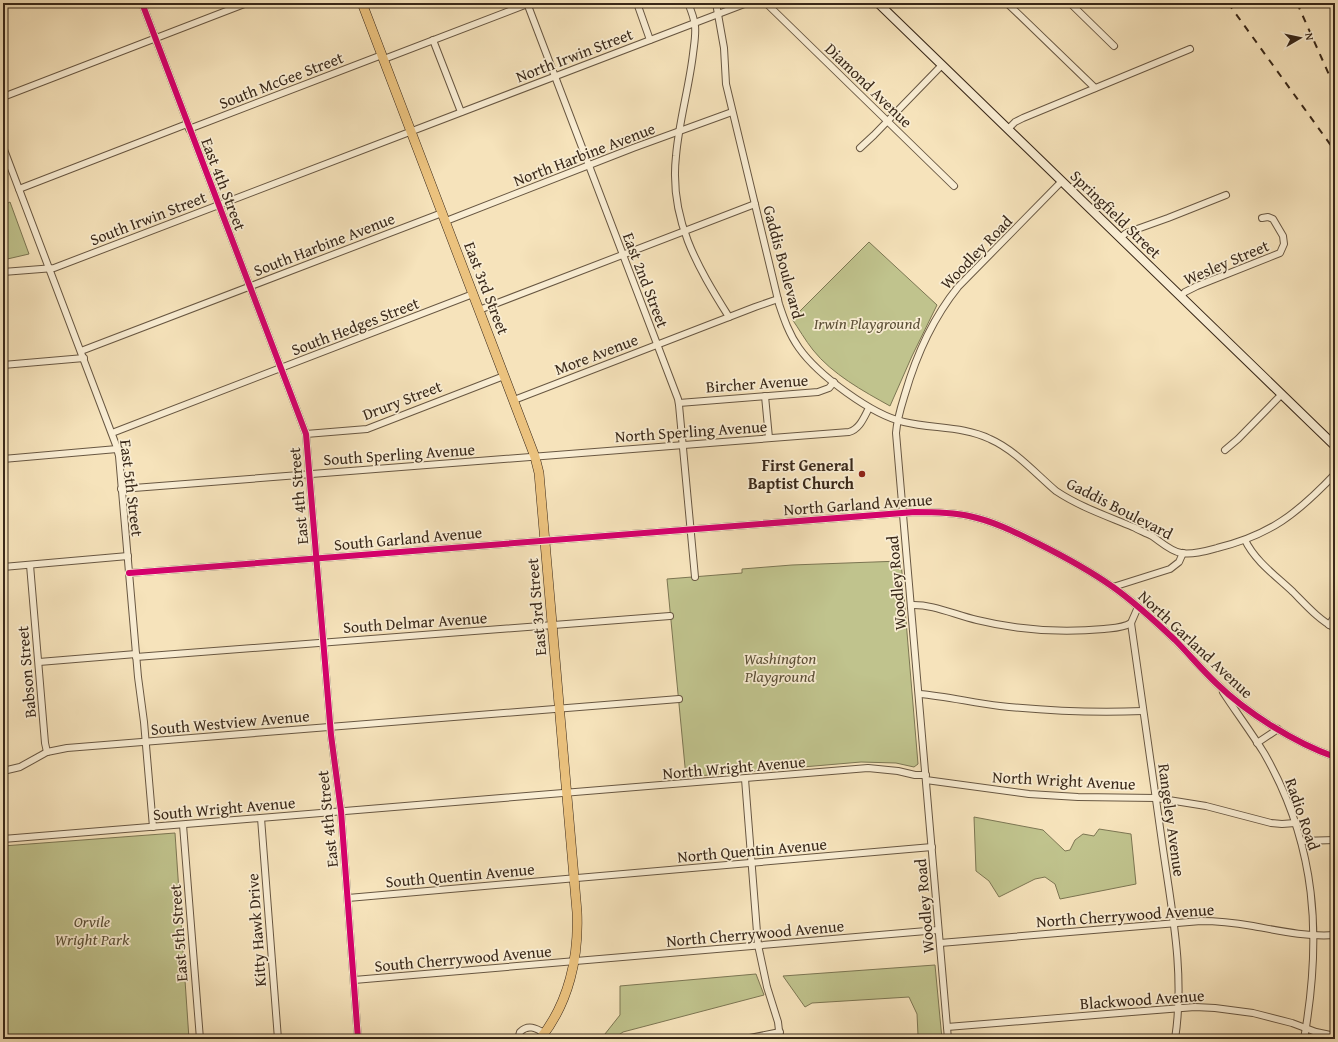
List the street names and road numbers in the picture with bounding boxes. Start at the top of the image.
street label: North Irwin Street [512,22,636,88]
street label: Diamond Avenue [820,37,918,133]
street label: South McGee Street [215,45,347,115]
street label: North Harbine Avenue [510,116,658,192]
street label: East 4th Street [195,134,253,234]
street label: Springfield Street [1065,164,1167,264]
street label: South Irwin Street [86,185,210,251]
street label: Gaddis Boulevard [757,203,811,322]
street label: South Harbine Avenue [250,206,398,282]
street label: Woodley Road [934,209,1018,294]
street label: East 2nd Street [617,229,675,331]
street label: Wesley Street [1180,233,1273,291]
street label: East 3rd Street [458,238,516,338]
street label: South Hedges Street [288,290,423,361]
street label: More Avenue [551,327,641,381]
street label: Bircher Avenue [705,367,809,399]
street label: Drury Street [359,374,446,426]
street label: North Sperling Avenue [614,414,768,448]
street label: South Sperling Avenue [322,437,476,471]
street label: East 5th Street [114,438,150,538]
street label: East 4th Street [282,446,314,546]
street label: Gaddis Boulevard [1063,471,1178,545]
street label: North Garland Avenue [783,487,933,521]
street label: South Garland Avenue [333,520,483,556]
street label: Woodley Road [880,534,912,631]
street label: East 3rd Street [520,557,552,657]
street label: North Garland Avenue [1133,584,1259,704]
street label: South Delmar Avenue [342,605,488,639]
street label: Babson Street [10,625,42,719]
street label: South Westview Avenue [150,703,310,741]
street label: North Wright Avenue [662,749,806,785]
street label: Rangeley Avenue [1152,762,1192,878]
street label: North Wright Avenue [992,764,1136,796]
street label: East 4th Street [310,769,344,869]
street label: Radio Road [1279,775,1327,854]
street label: South Wright Avenue [152,790,296,826]
street label: North Quentin Avenue [676,832,828,868]
street label: South Quentin Avenue [385,857,535,893]
street label: Woodley Road [908,857,940,954]
street label: Kitty Hawk Drive [240,873,272,987]
street label: East 5th Street [163,883,193,982]
street label: North Cherrywood Avenue [1035,897,1215,933]
street label: North Cherrywood Avenue [665,913,845,953]
street label: South Cherrywood Avenue [373,938,553,978]
street label: Blackwood Avenue [1079,983,1205,1015]

